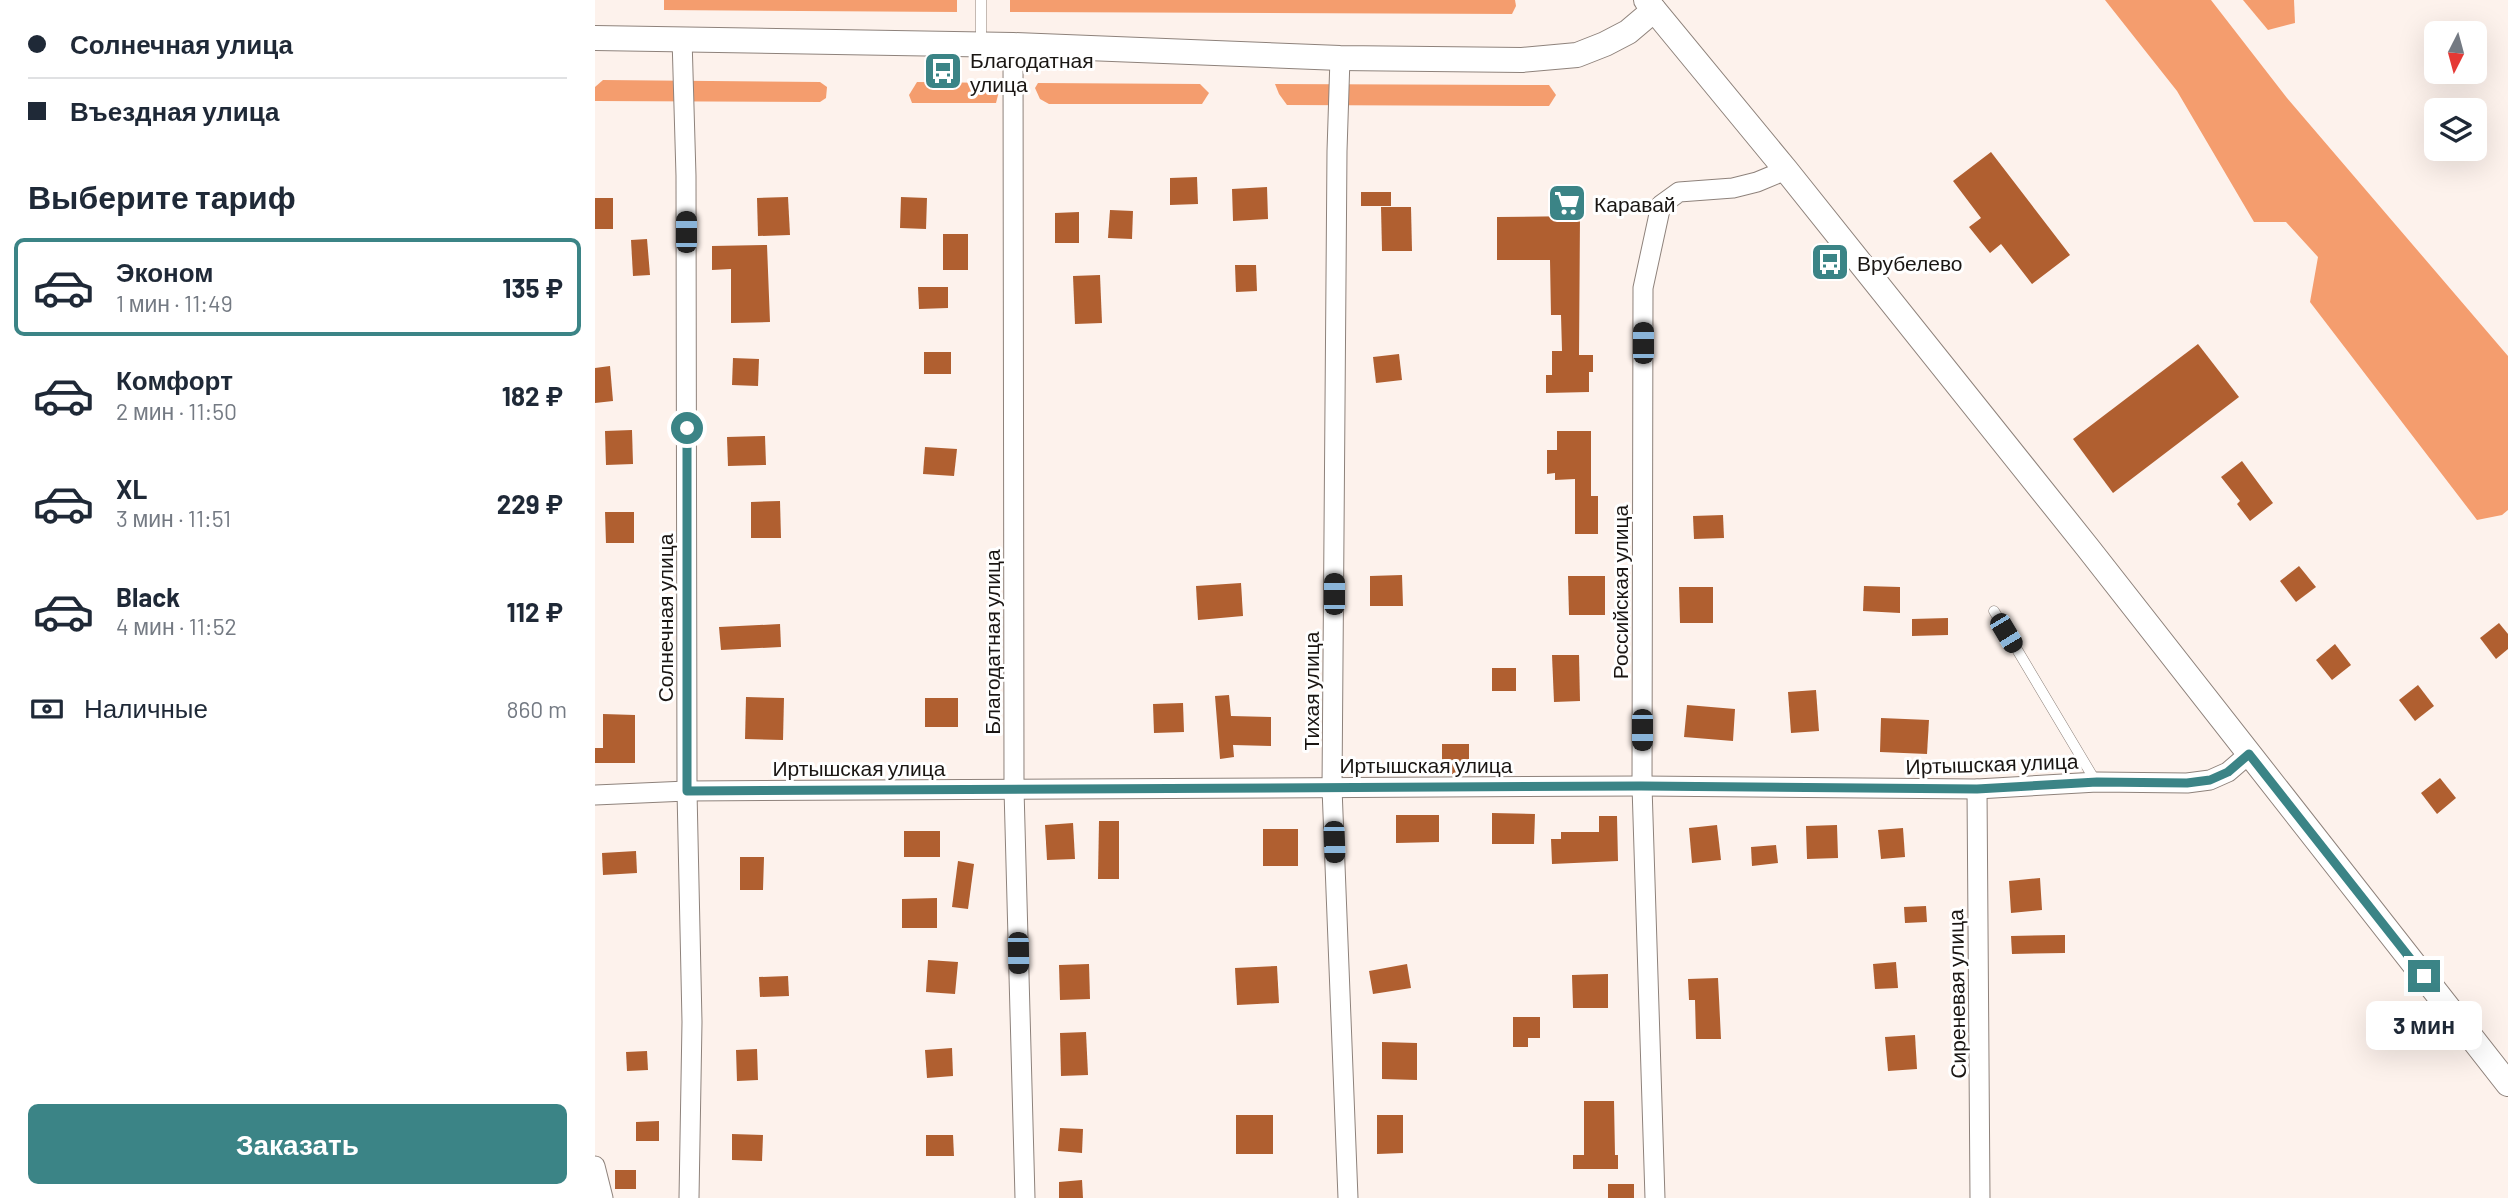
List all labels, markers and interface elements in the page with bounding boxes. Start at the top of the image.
north arrow [2424,21,2487,84]
map controls [2424,21,2487,161]
text: Солнечная улица [70,28,293,59]
place label: Благодатная улица [970,47,1094,96]
bus stop icon: Благодатная улица [922,50,964,92]
text: Въездная улица [70,95,280,126]
button: layers [2424,98,2487,161]
text: Выберите тариф [28,177,296,215]
supermarket icon: Каравай [1546,182,1588,224]
place label: Каравай [1594,191,1676,216]
car [676,211,697,253]
bus stop icon: Врубелево [1809,241,1851,283]
place label: Врубелево [1857,250,1963,275]
icon: car [32,256,95,319]
text: Эконом [116,256,214,287]
text: 135 ₽ [502,272,563,303]
text: 1 мин · 11:49 [116,289,233,317]
car [1633,322,1654,364]
icon: car [32,364,95,427]
text: Комфорт [116,364,233,395]
text: 182 ₽ [502,380,563,411]
text: 2 мин · 11:50 [116,397,237,425]
route start [671,412,703,444]
icon: car [32,472,95,535]
text: XL [116,473,147,504]
text: 229 ₽ [497,488,563,519]
text: 3 мин · 11:51 [116,504,231,532]
street label: Российская улица [1607,505,1632,679]
street label: Солнечная улица [652,533,677,702]
street label: Благодатная улица [979,549,1004,735]
car [1324,573,1345,615]
icon: car [32,580,95,643]
text: Black [116,581,180,612]
text: 112 ₽ [506,596,563,627]
car [1987,610,2026,656]
text: 4 мин · 11:52 [116,612,237,640]
street label: Тихая улица [1298,631,1323,750]
icon: cash [28,690,66,728]
text: Наличные [84,692,208,723]
text: 860 m [507,695,567,723]
car [1632,709,1653,751]
street label: Иртышская улица [1905,747,2079,779]
street label: Иртышская улица [1340,752,1513,777]
street label: Иртышская улица [773,755,946,780]
car [1323,821,1346,863]
street label: Сиреневая улица [1942,909,1970,1079]
car [1008,932,1029,974]
route end [2408,960,2440,992]
callout: 3 мин [2366,1000,2482,1050]
text: 3 мин [2393,1011,2455,1039]
button: Заказать [28,1104,567,1184]

